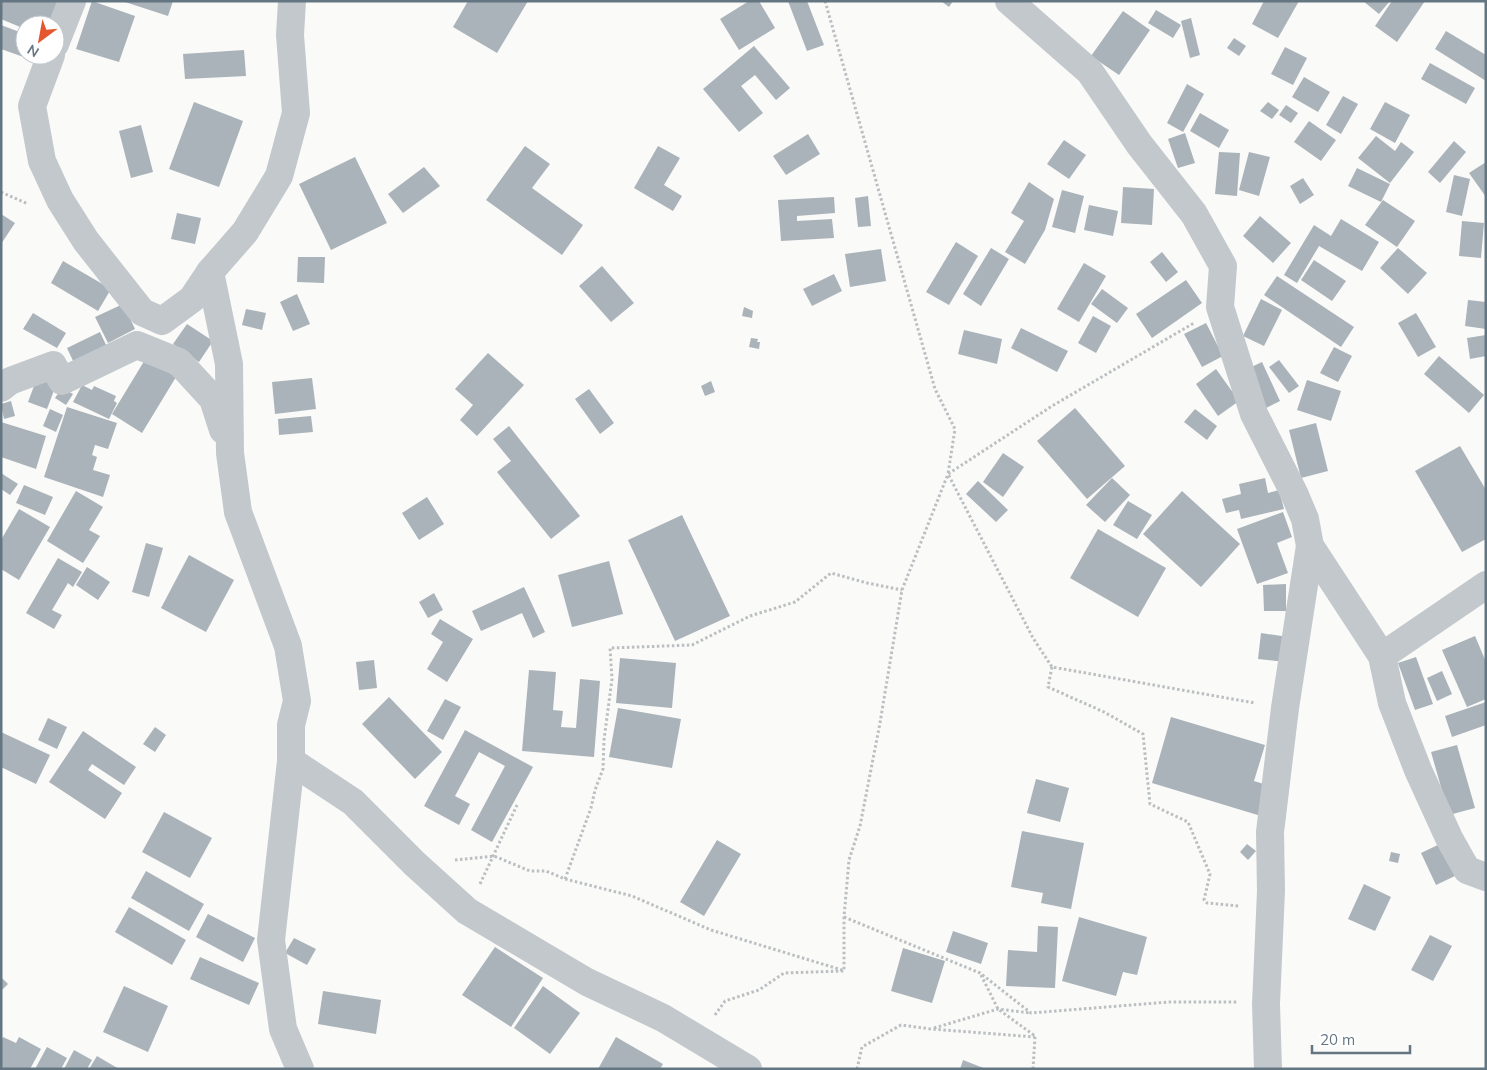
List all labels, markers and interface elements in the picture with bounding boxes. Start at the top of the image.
north arrow [15,15,65,65]
text: N [24,41,42,61]
scale bar [1312,1022,1410,1054]
text: 20 m [1320,1030,1355,1049]

